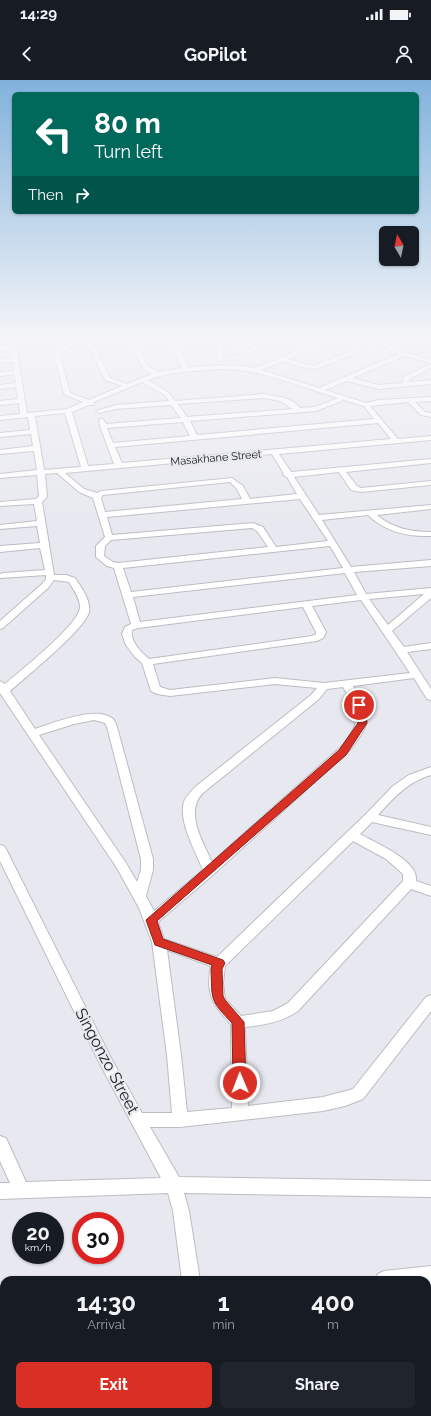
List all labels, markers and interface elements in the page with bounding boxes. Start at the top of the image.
text: 14:29 [20,5,57,23]
icon: back [16,43,38,65]
icon: person [393,43,415,65]
text: GoPilot [184,44,247,65]
text: 80 m [94,107,161,140]
icon: left [28,108,80,160]
text: Turn left [94,141,163,162]
icon: right [71,184,93,206]
text: Then [28,186,63,204]
north arrow [379,226,419,266]
map controls [379,226,419,266]
street label: Masakhane Street [170,448,262,468]
pin [342,688,376,722]
icon: arrive [348,694,370,716]
street label: Singonzo Street [71,1005,143,1118]
position arrow [219,1062,261,1104]
speed limit sign: 30 [72,1212,124,1264]
text: 20 [26,1221,50,1245]
text: km/h [25,1242,51,1253]
text: 14:30 [76,1288,136,1317]
text: 1 [218,1288,230,1317]
text: 400 [311,1288,355,1317]
text: Arrival [87,1317,125,1332]
text: min [213,1317,235,1332]
text: m [327,1317,339,1332]
button: Exit [16,1362,212,1408]
button: Share [220,1362,415,1408]

